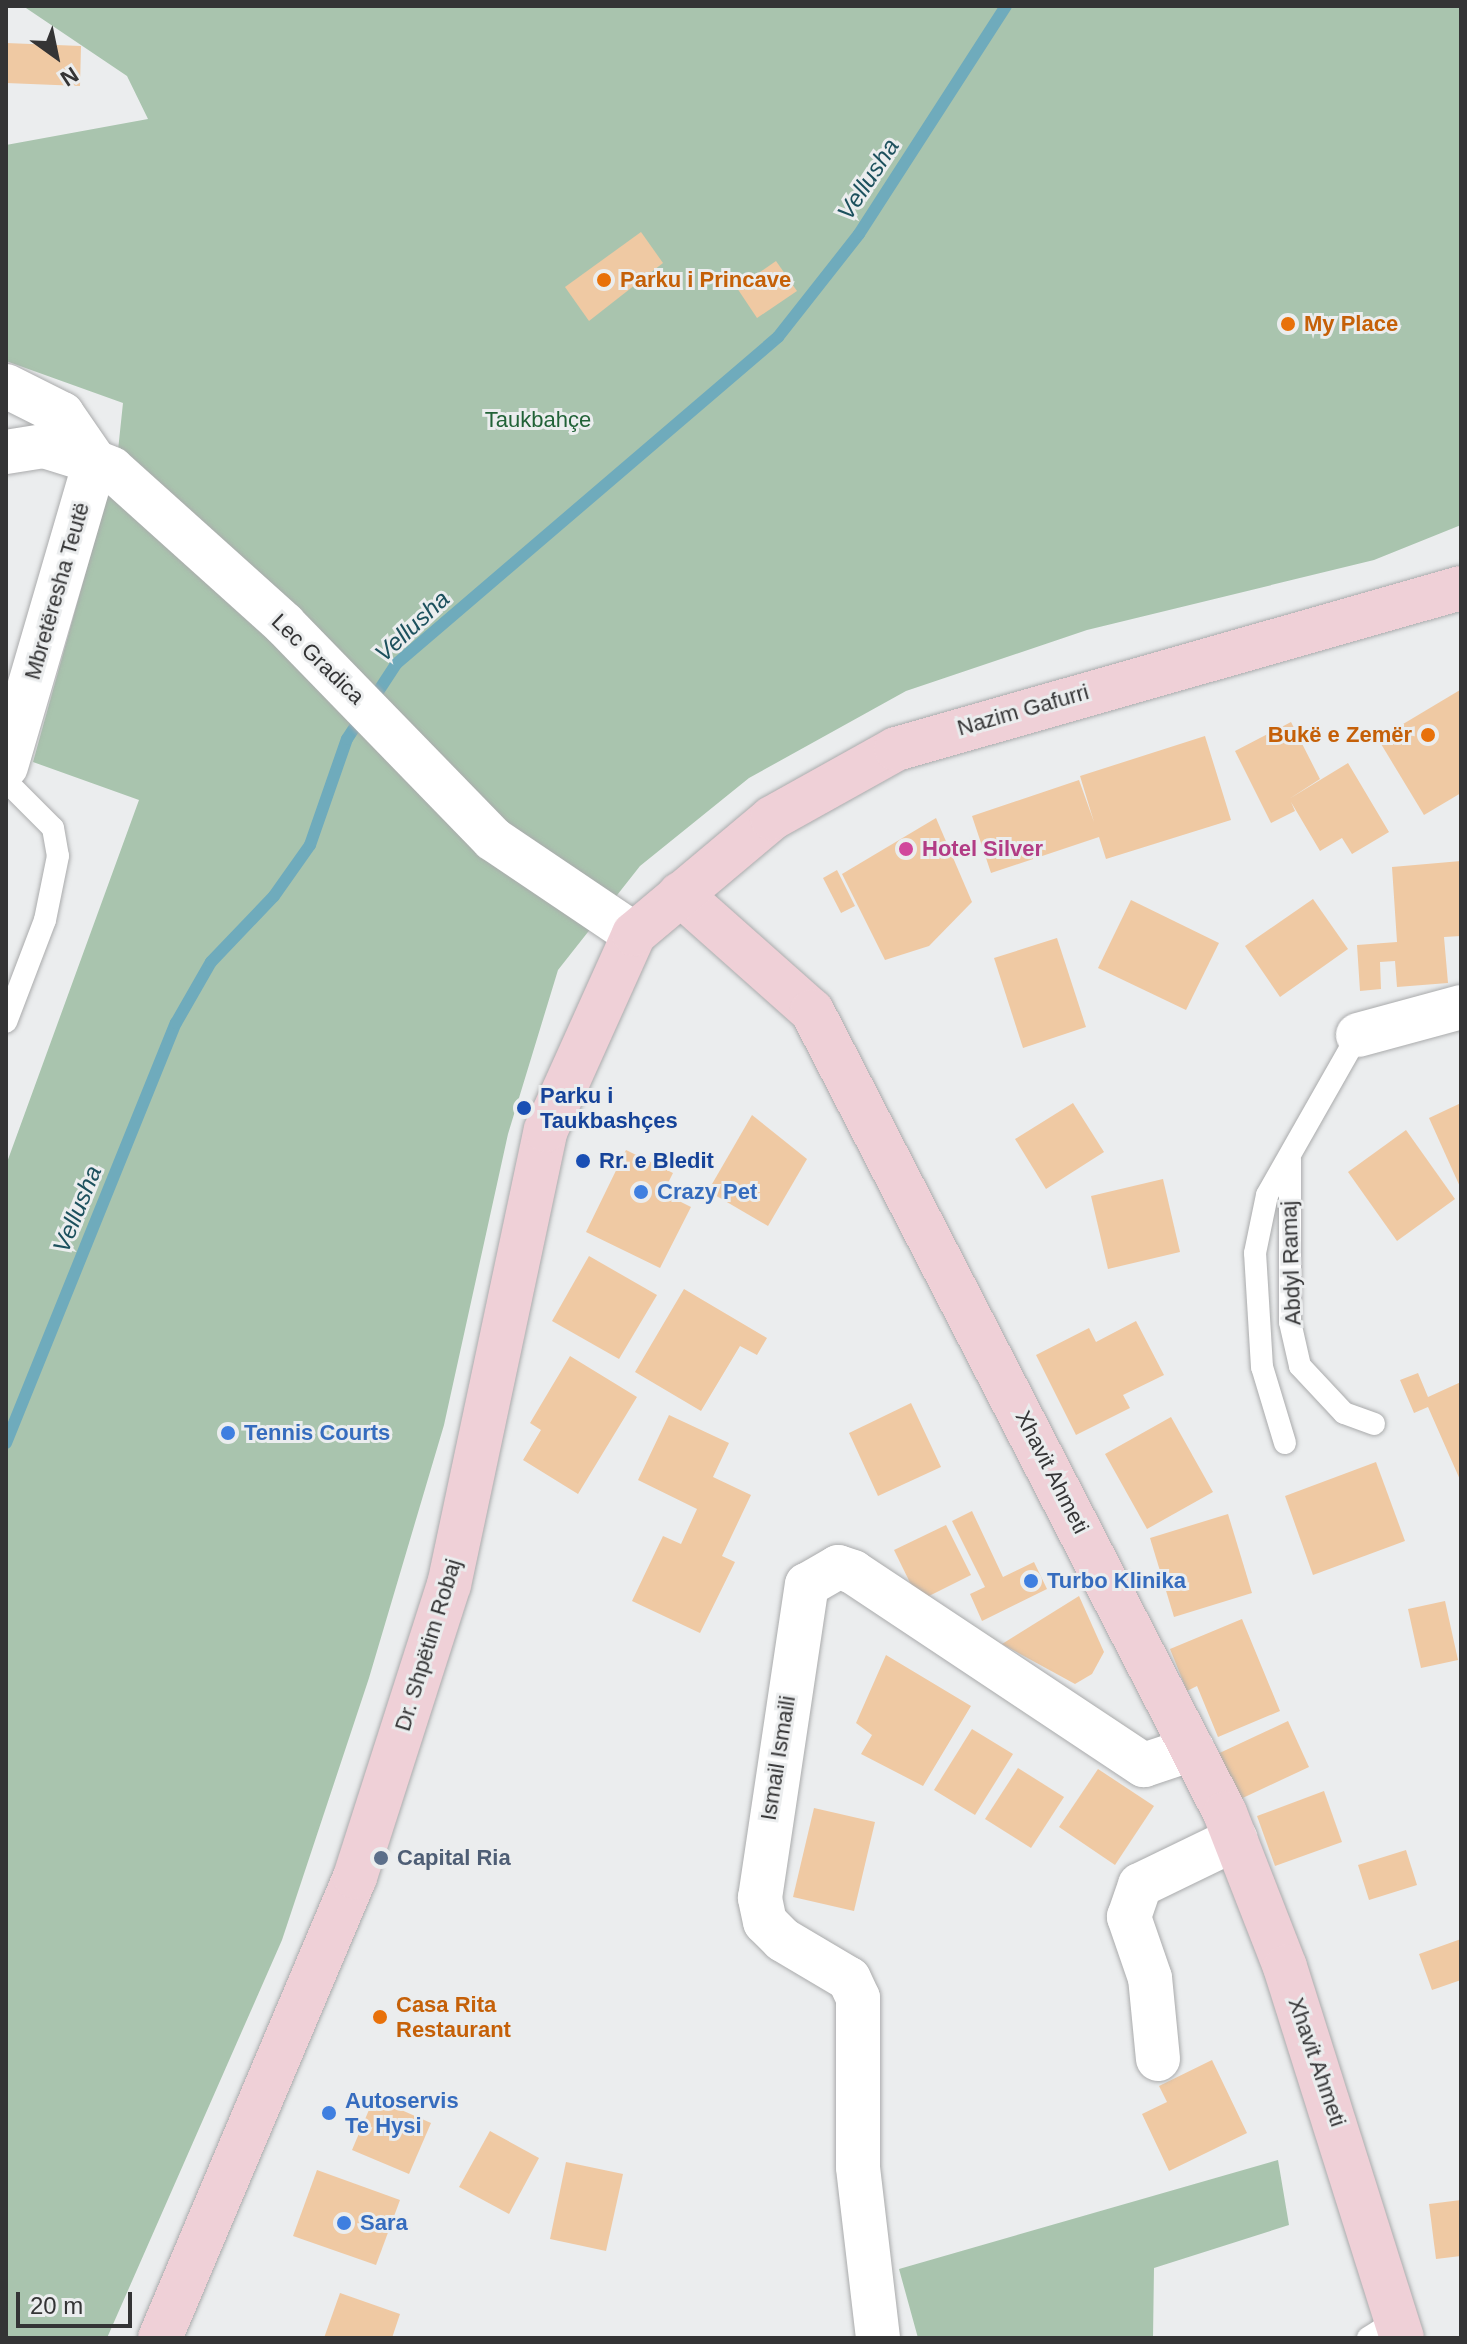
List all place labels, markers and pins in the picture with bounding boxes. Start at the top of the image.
place label: Parku i Princave [620,267,791,293]
marker: Parku i Princave [595,271,613,289]
place label: My Place [1304,311,1398,337]
marker: My Place [1279,315,1297,333]
place label: Bukë e Zemër [1268,722,1412,748]
marker: Bukë e Zemër [1419,726,1437,744]
place label: Hotel Silver [922,836,1043,862]
marker: Hotel Silver [897,840,915,858]
place label: Parku i Taukbashçes [540,1082,678,1134]
marker: Parku i Taukbashçes [515,1099,533,1117]
place label: Rr. e Bledit [599,1148,714,1174]
marker: Rr. e Bledit [574,1152,592,1170]
place label: Crazy Pet [657,1179,757,1205]
marker: Crazy Pet [632,1183,650,1201]
place label: Tennis Courts [244,1420,390,1446]
marker: Tennis Courts [219,1424,237,1442]
place label: Turbo Klinika [1047,1568,1186,1594]
marker: Turbo Klinika [1022,1572,1040,1590]
place label: Capital Ria [397,1845,511,1871]
marker: Capital Ria [372,1849,390,1867]
place label: Casa Rita Restaurant [396,1991,511,2042]
marker: Casa Rita Restaurant [371,2008,389,2026]
place label: Autoservis Te Hysi [345,2087,459,2138]
marker: Autoservis Te Hysi [320,2104,338,2122]
place label: Sara [360,2210,408,2236]
marker: Sara [335,2214,353,2232]

